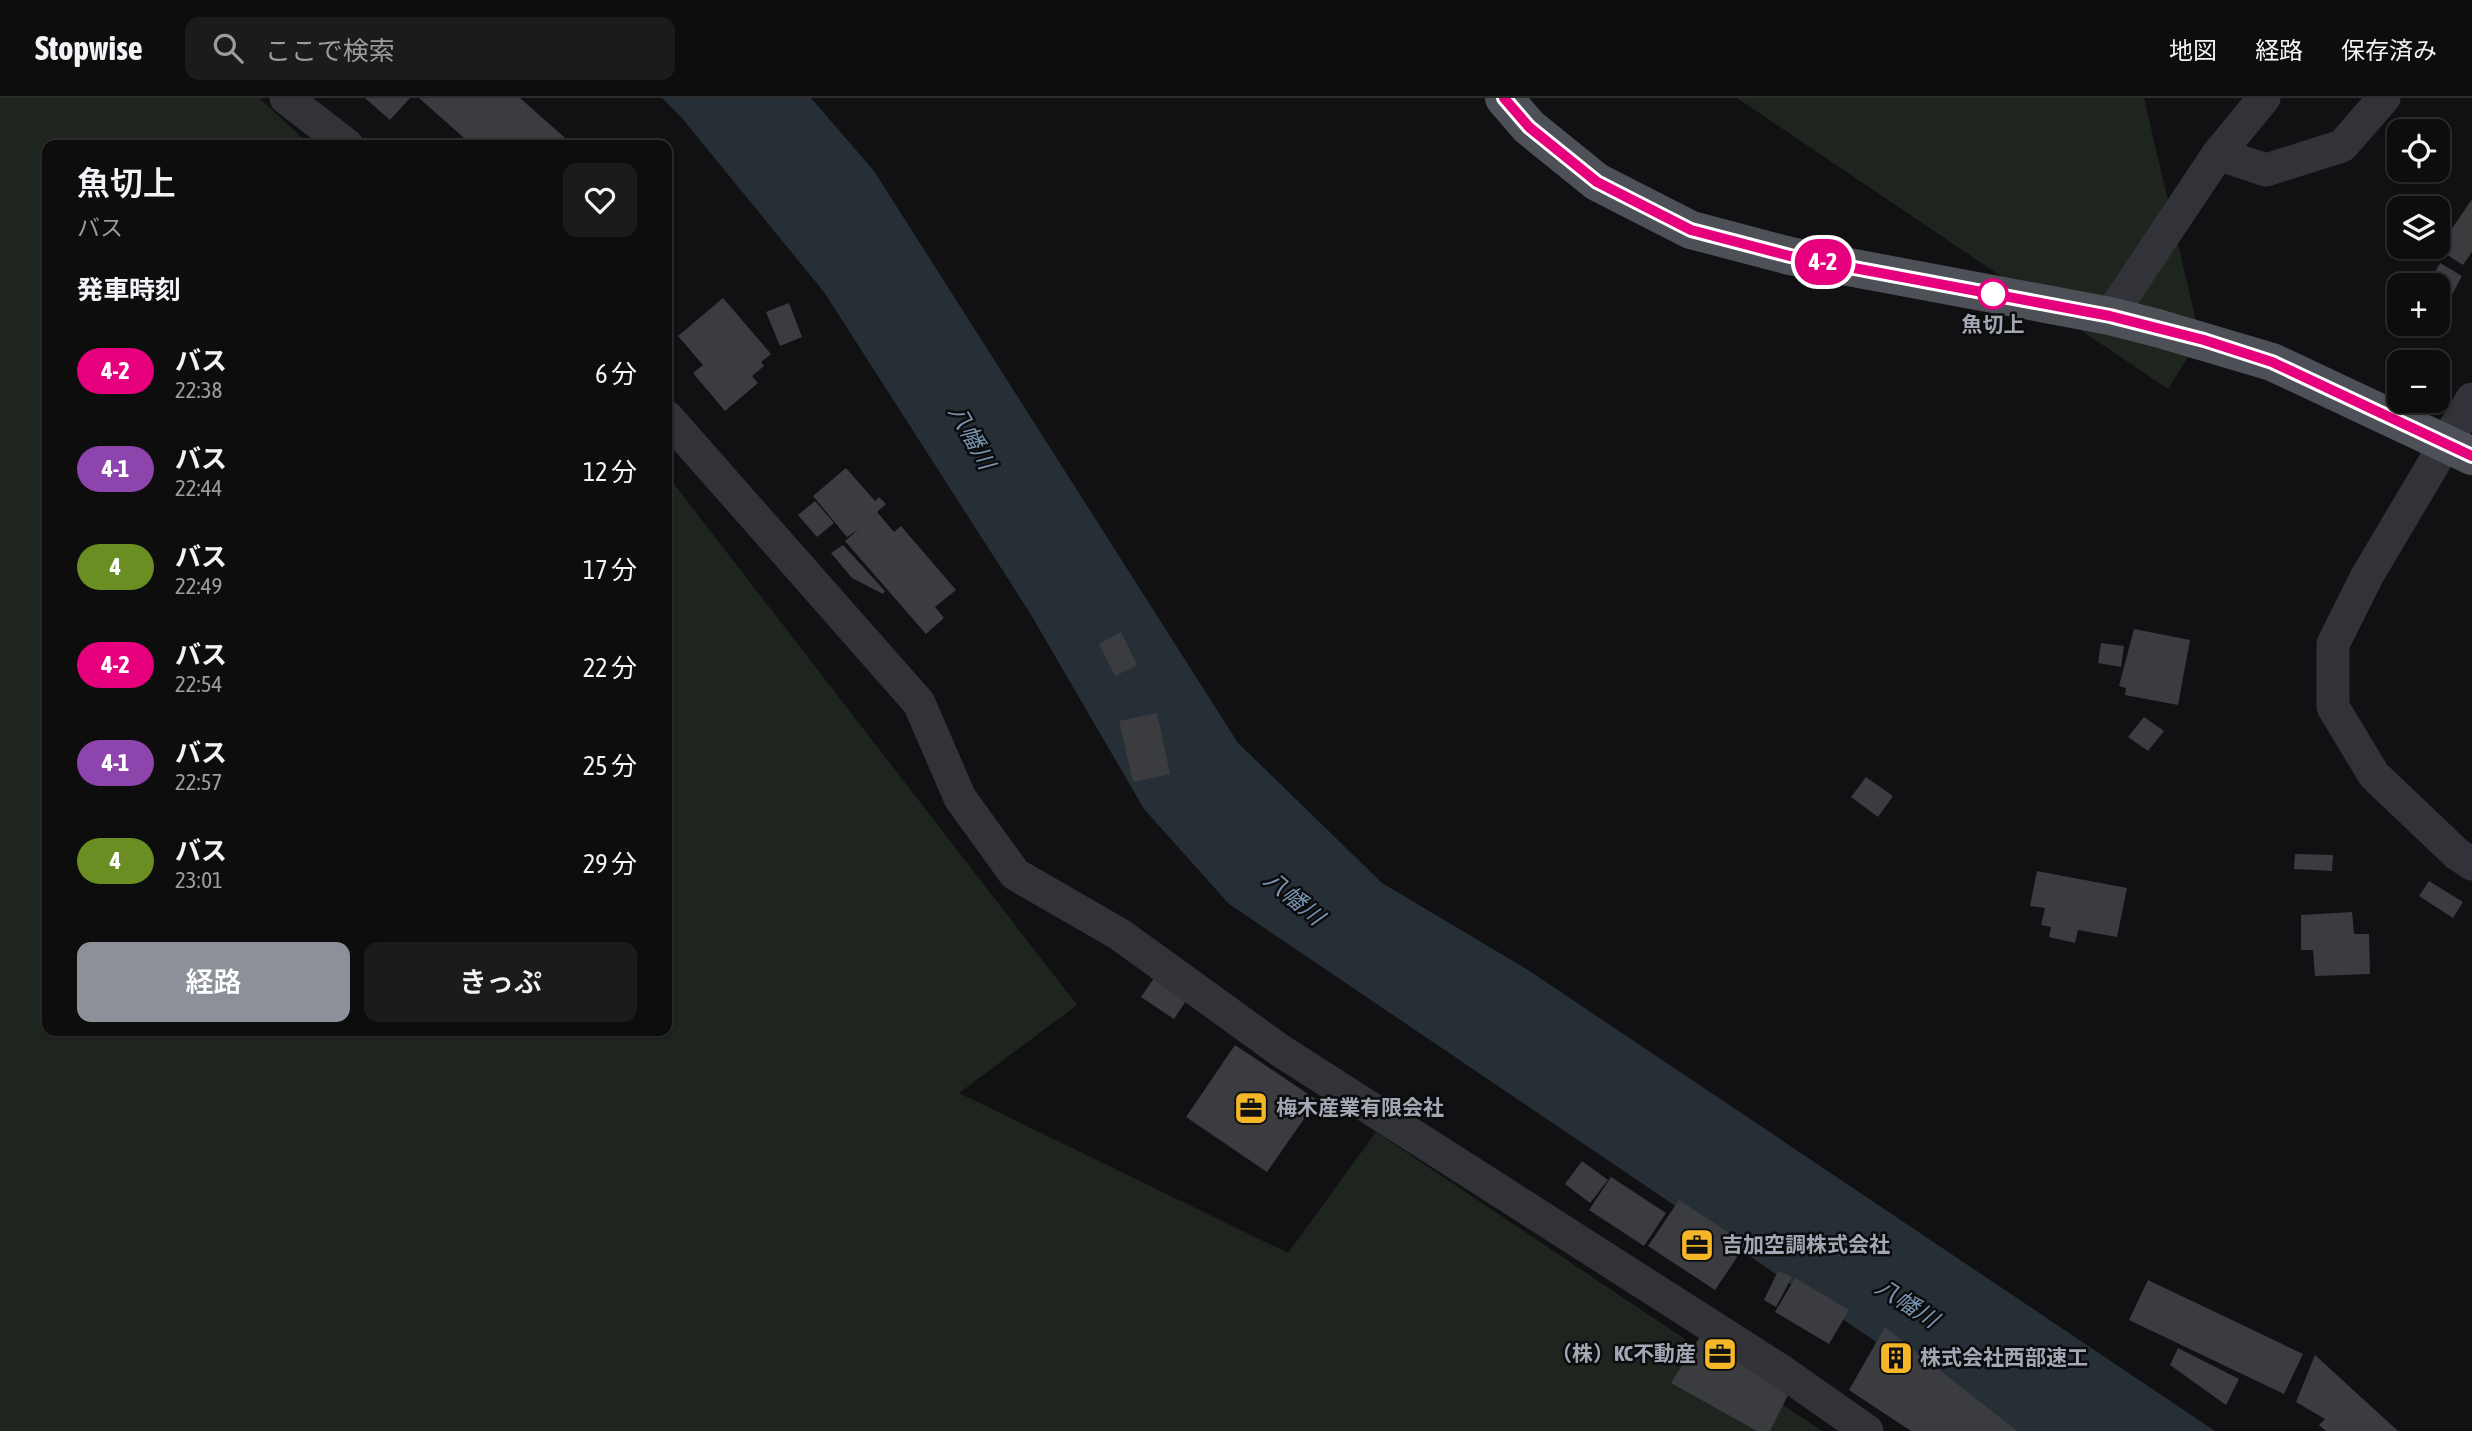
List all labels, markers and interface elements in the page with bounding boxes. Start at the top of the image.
search box [185,17,675,80]
text: Stopwise [35,29,143,67]
icon: search [209,29,247,67]
text: ここで検索 [265,36,395,66]
text: 地図 [2169,37,2217,64]
text: 経路 [2255,37,2303,64]
text: 保存済み [2341,37,2437,64]
map controls [2387,119,2450,413]
button: locate [2387,119,2450,182]
button: heart [563,163,637,237]
text: 魚切上 [77,164,176,202]
button: layers [2387,196,2450,259]
text: バス [77,215,123,241]
line badge: 4-2 [1783,239,1863,285]
text: 4-2 [1809,248,1837,275]
button: + [2387,273,2450,336]
text: 発車時刻 [77,275,181,305]
marker: 魚切上 [1978,279,2008,309]
place label: 魚切上 [1962,312,2025,336]
text: バス [175,346,227,376]
button: − [2387,350,2450,413]
text: 4-2 [101,357,130,384]
text: 6 分 [595,359,637,389]
text: 22:38 [175,377,222,403]
water label: 八幡川 [944,401,1002,476]
text: バス [175,444,227,474]
text: 4-1 [102,455,129,482]
text: 12 分 [583,457,637,487]
text: 22:44 [175,475,222,501]
text: バス [175,542,227,572]
text: 4 [110,553,121,580]
text: 17 分 [583,555,637,585]
text: 22:49 [175,573,222,599]
text: バス [175,640,227,670]
text: 4-2 [101,651,130,678]
text: 22 分 [583,653,637,683]
text: 22:54 [175,671,222,697]
text: バス [175,738,227,768]
text: 4-1 [102,749,129,776]
text: 25 分 [583,751,637,781]
text: 22:57 [175,769,222,795]
text: バス [175,836,227,866]
text: 4 [110,847,121,874]
text: 29 分 [583,849,637,879]
water label: 八幡川 [1259,866,1331,932]
text: 23:01 [175,867,223,893]
button: 経路 [77,942,350,1022]
button: きっぷ [364,942,637,1022]
office icon: 梅木産業有限会社 [1232,1089,1270,1127]
place label: 梅木産業有限会社 [1276,1095,1444,1119]
office icon: 吉加空調株式会社 [1678,1226,1716,1264]
place label: 吉加空調株式会社 [1722,1232,1890,1256]
water label: 八幡川 [1871,1273,1946,1334]
office icon: （株）KC不動産 [1701,1335,1739,1373]
building icon: 株式会社西部速工 [1877,1339,1915,1377]
place label: （株）KC不動産 [1551,1341,1696,1365]
place label: 株式会社西部速工 [1920,1345,2088,1369]

